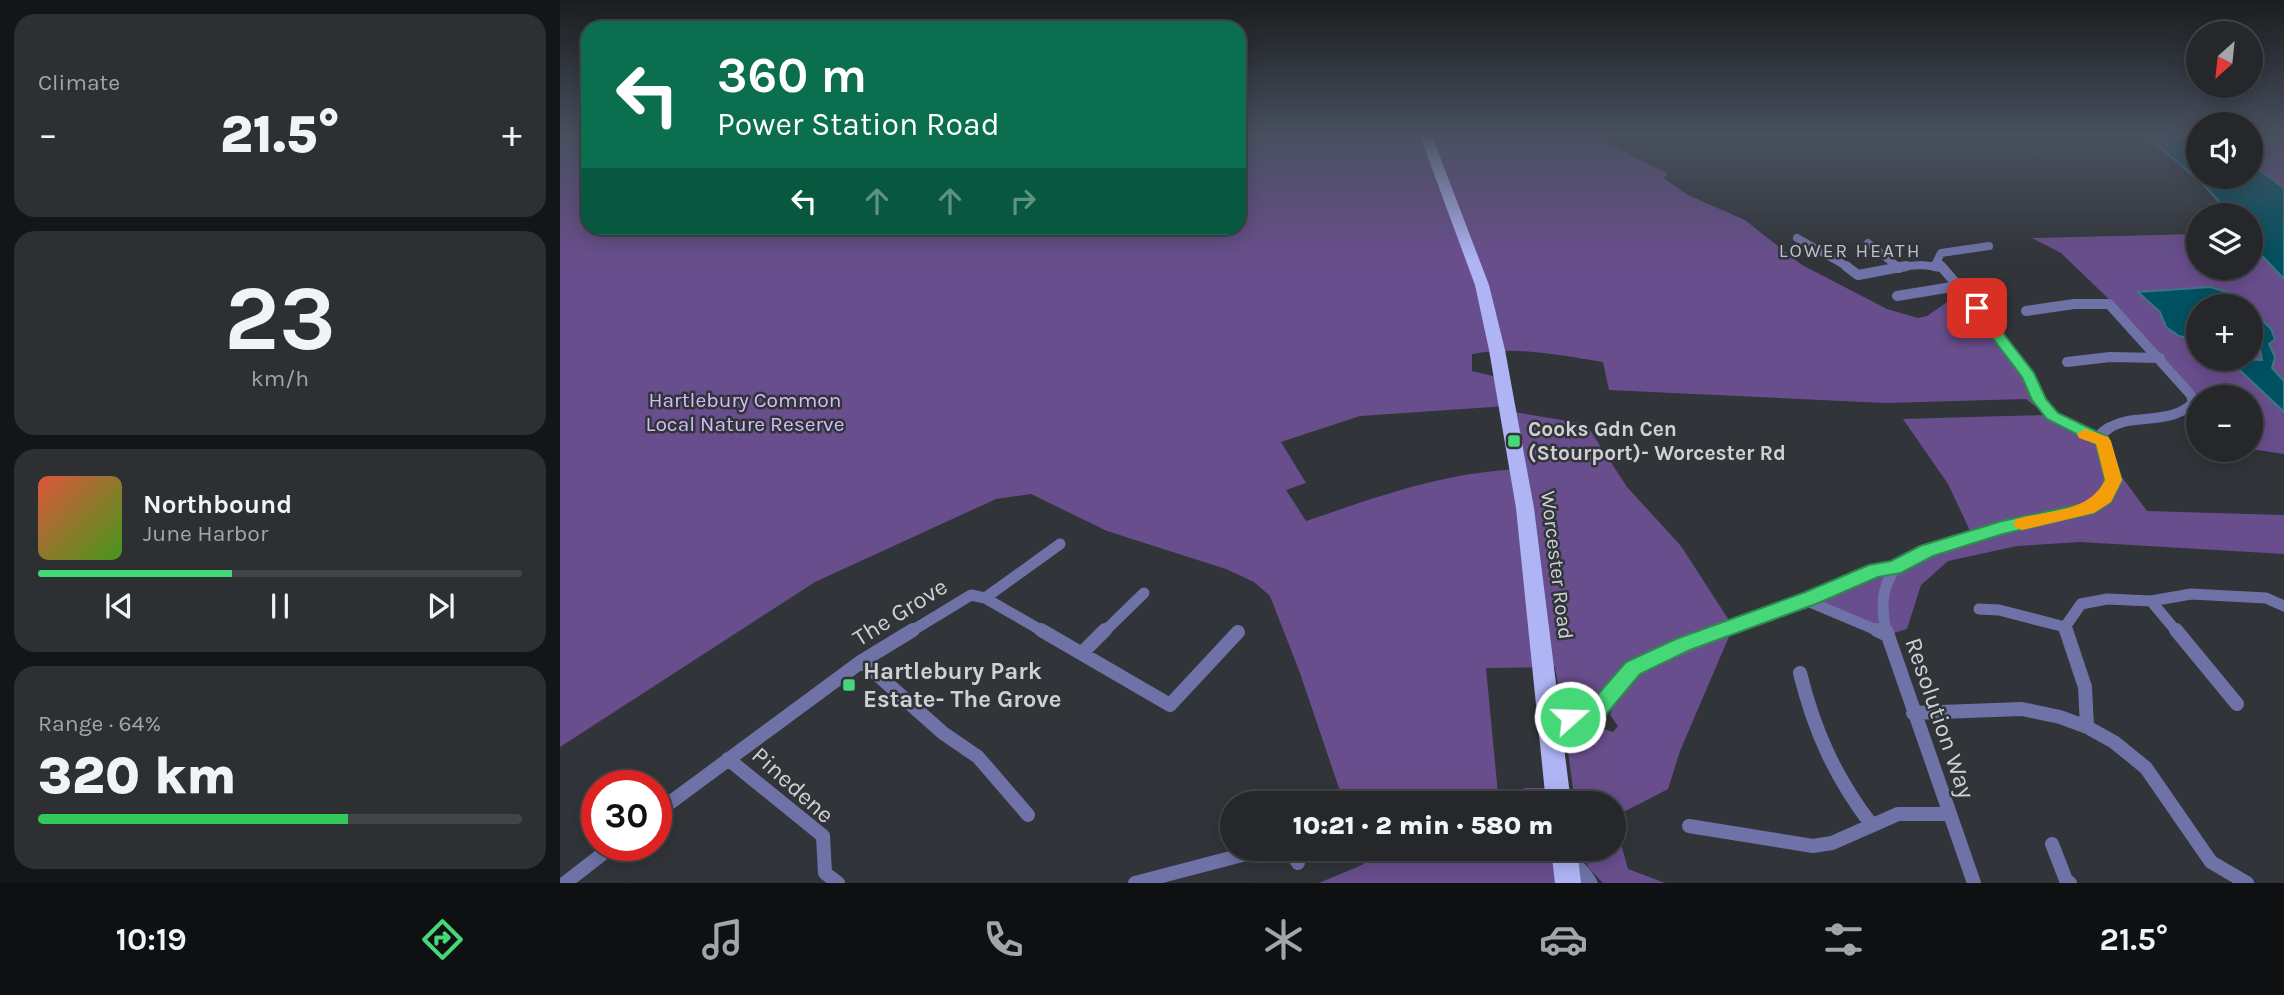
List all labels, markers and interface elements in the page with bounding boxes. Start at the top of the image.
north arrow [2186,21,2263,98]
map controls [2186,21,2263,462]
text: 360 m [717,47,867,104]
icon: left [602,49,693,140]
text: Climate [38,69,120,96]
text: 21.5° [220,104,340,165]
text: Power Station Road [717,106,1000,143]
text: − [38,112,58,157]
text: + [502,112,522,157]
button: sound [2186,112,2263,189]
icon: left [785,182,823,220]
icon: ahead [858,182,896,220]
icon: ahead [931,182,969,220]
icon: right [1004,182,1042,220]
button: layers [2186,203,2263,280]
district label: LOWER HEATH [1779,240,1921,262]
text: 23 [224,266,336,372]
pin [1947,278,2007,338]
icon: arrive [1958,289,1996,327]
button: + [2186,294,2263,371]
text: km/h [251,365,309,392]
button: − [2186,385,2263,462]
park label: Hartlebury Common Local Nature Reserve [646,388,844,436]
place label: Cooks Gdn Cen (Stourport)- Worcester Rd [1528,417,1786,465]
marker: Cooks Gdn Cen (Stourport)- Worcester Rd [1506,433,1522,449]
text: Northbound [143,489,292,520]
street label: Worcester Road [1536,489,1578,641]
text: June Harbor [143,520,268,547]
street label: The Grove [848,572,952,652]
icon: previous [100,587,138,625]
icon: pause [261,587,299,625]
icon: next [422,587,460,625]
street label: Resolution Way [1899,634,1981,802]
place label: Hartlebury Park Estate- The Grove [863,657,1061,713]
marker: Hartlebury Park Estate- The Grove [841,677,857,693]
position arrow [1533,680,1607,754]
text: Range · 64% [38,710,161,737]
street label: Pinedene [746,741,840,829]
text: 320 km [38,745,236,806]
speed limit sign: 30 [581,770,672,861]
text: 10:21 · 2 min · 580 m [1293,810,1553,841]
icon: directions [418,915,467,964]
icon: music [698,915,747,964]
icon: phone [979,915,1028,964]
icon: climate [1259,915,1308,964]
icon: car [1539,915,1588,964]
icon: filters [1819,915,1868,964]
text: 10:19 [116,921,187,958]
text: 21.5° [2100,921,2168,958]

